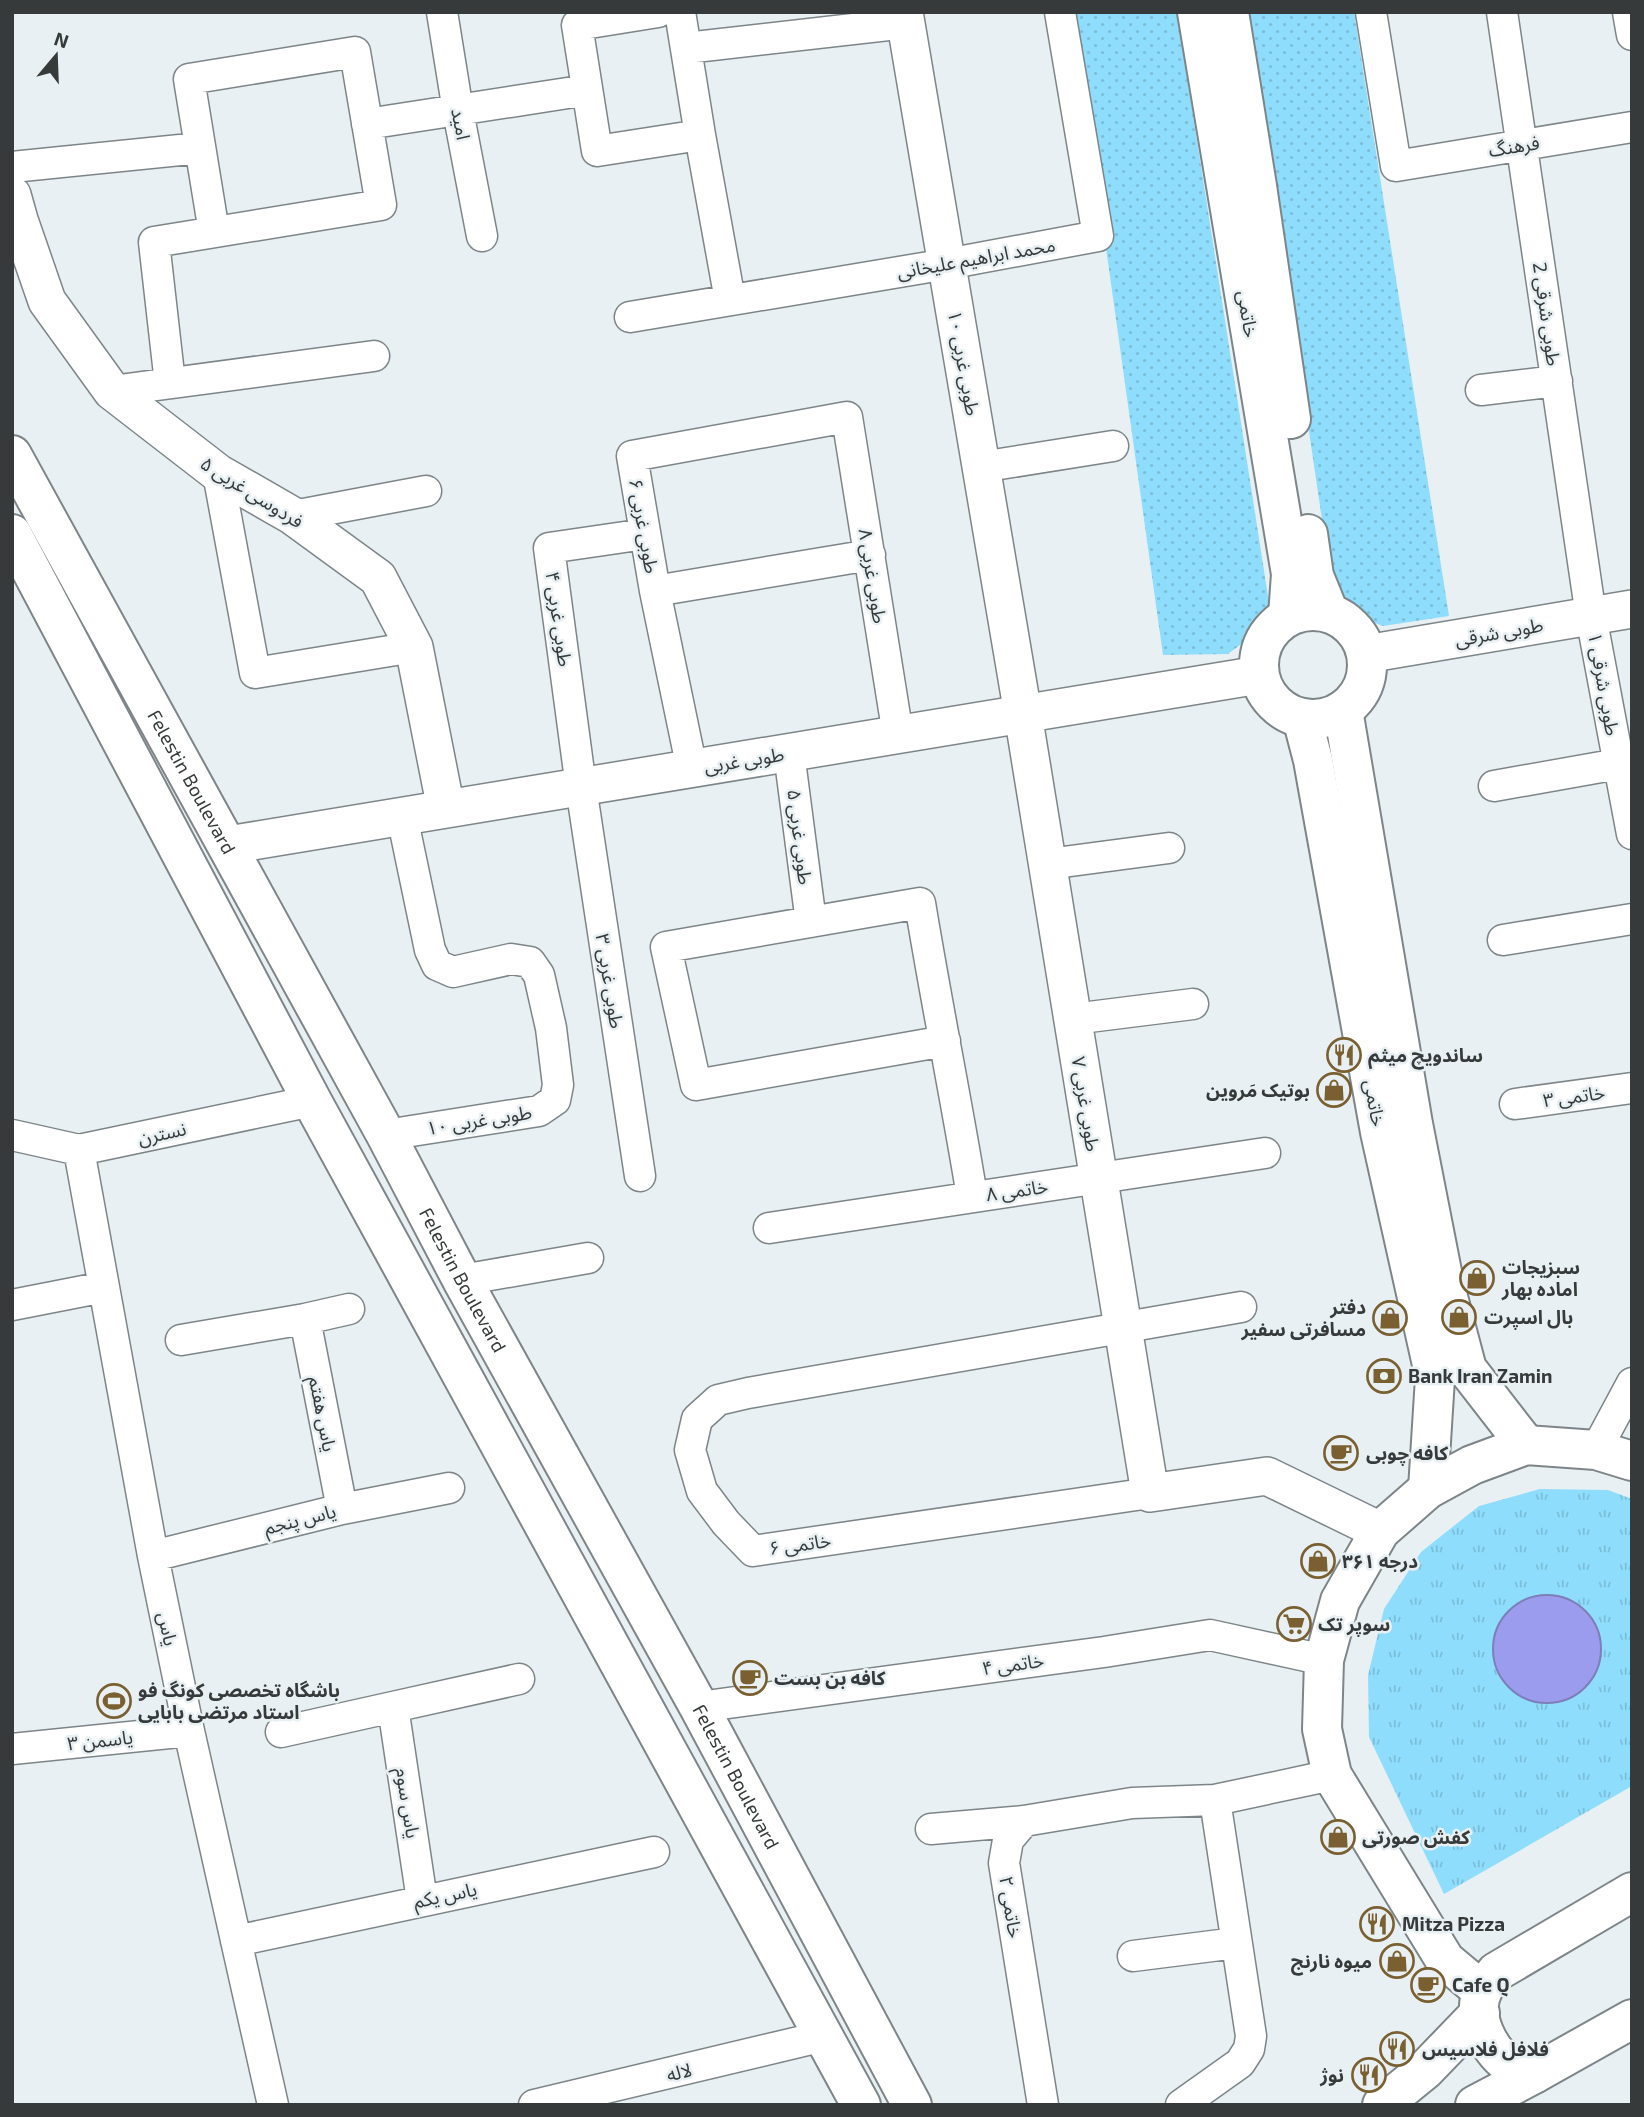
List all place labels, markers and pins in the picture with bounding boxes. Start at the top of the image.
restaurant icon: ساندویچ میثم [1325,1036,1363,1074]
place label: ساندویچ میثم [1368,1043,1483,1070]
shop icon: بوتیک مَروین [1315,1071,1353,1109]
place label: بوتیک مَروین [1206,1078,1310,1102]
place label: سبزیجات اماده بهار [1501,1255,1580,1301]
shop icon: سبزیجات اماده بهار [1458,1259,1496,1297]
place label: دفتر مسافرتی سفیر [1240,1295,1366,1341]
shop icon: بال اسپرت [1440,1298,1478,1336]
shop icon: دفتر مسافرتی سفیر [1371,1299,1409,1337]
place label: بال اسپرت [1484,1305,1573,1330]
bank icon: Bank Iran Zamin [1365,1357,1403,1395]
place label: Bank Iran Zamin [1408,1364,1552,1387]
cafe icon: کافه چوبی [1322,1434,1360,1472]
place label: کافه چوبی [1366,1441,1448,1466]
shop icon: ۳۶۱ درجه [1299,1542,1337,1580]
place label: ۳۶۱ درجه [1342,1549,1418,1573]
supermarket icon: سوپر تک [1275,1605,1313,1643]
place label: سوپر تک [1318,1612,1390,1637]
cafe icon: کافه بن بست [731,1659,769,1697]
place label: کافه بن بست [774,1666,886,1689]
place label: باشگاه تخصصی کونگ فو استاد مرتضی بابایی [138,1678,340,1724]
sports icon: باشگاه تخصصی کونگ فو استاد مرتضی بابایی [95,1682,133,1720]
shop icon: کفش صورتی [1319,1818,1357,1856]
place label: کفش صورتی [1362,1825,1470,1849]
restaurant icon: Mitza Pizza [1358,1905,1396,1943]
place label: Mitza Pizza [1402,1912,1505,1935]
shop icon: میوه نارنج [1378,1942,1416,1980]
place label: میوه نارنج [1291,1949,1372,1976]
cafe icon: Cafe Q [1409,1966,1447,2004]
place label: Cafe Q [1452,1973,1509,1997]
restaurant icon: فلافل فلاسیس [1378,2030,1416,2068]
place label: فلافل فلاسیس [1422,2037,1549,2061]
restaurant icon: نوژ [1350,2056,1388,2094]
place label: نوژ [1319,2063,1344,2087]

